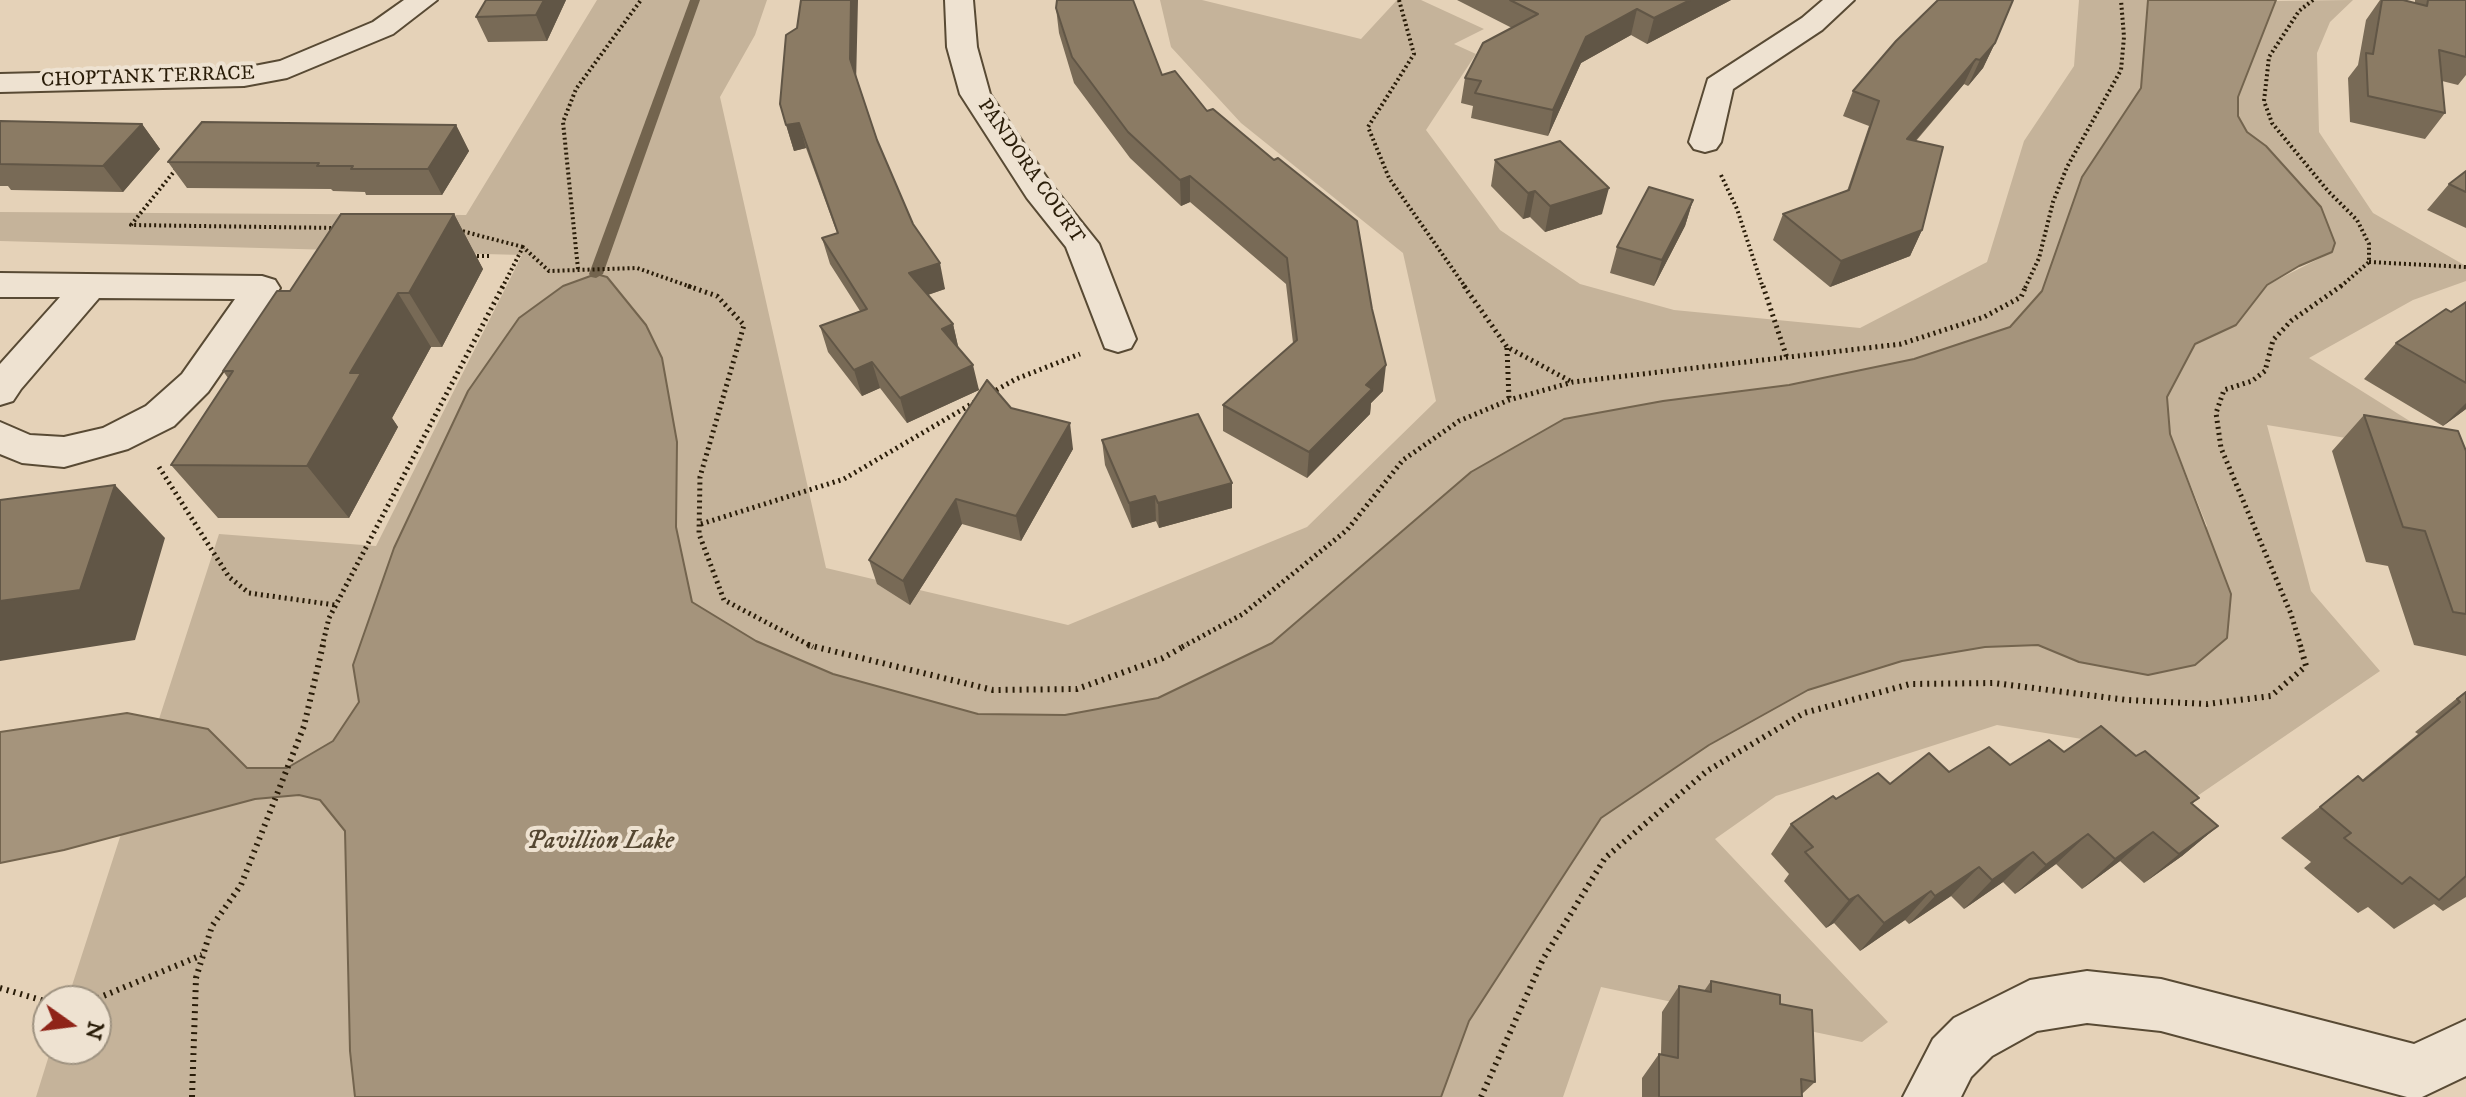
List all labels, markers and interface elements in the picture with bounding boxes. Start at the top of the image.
street label: CHOPTANK TERRACE [41,62,255,94]
street label: PANDORA COURT [971,95,1089,249]
water label: Pavillion Lake [526,827,674,859]
north arrow [32,985,112,1065]
text: N [79,1018,109,1042]

